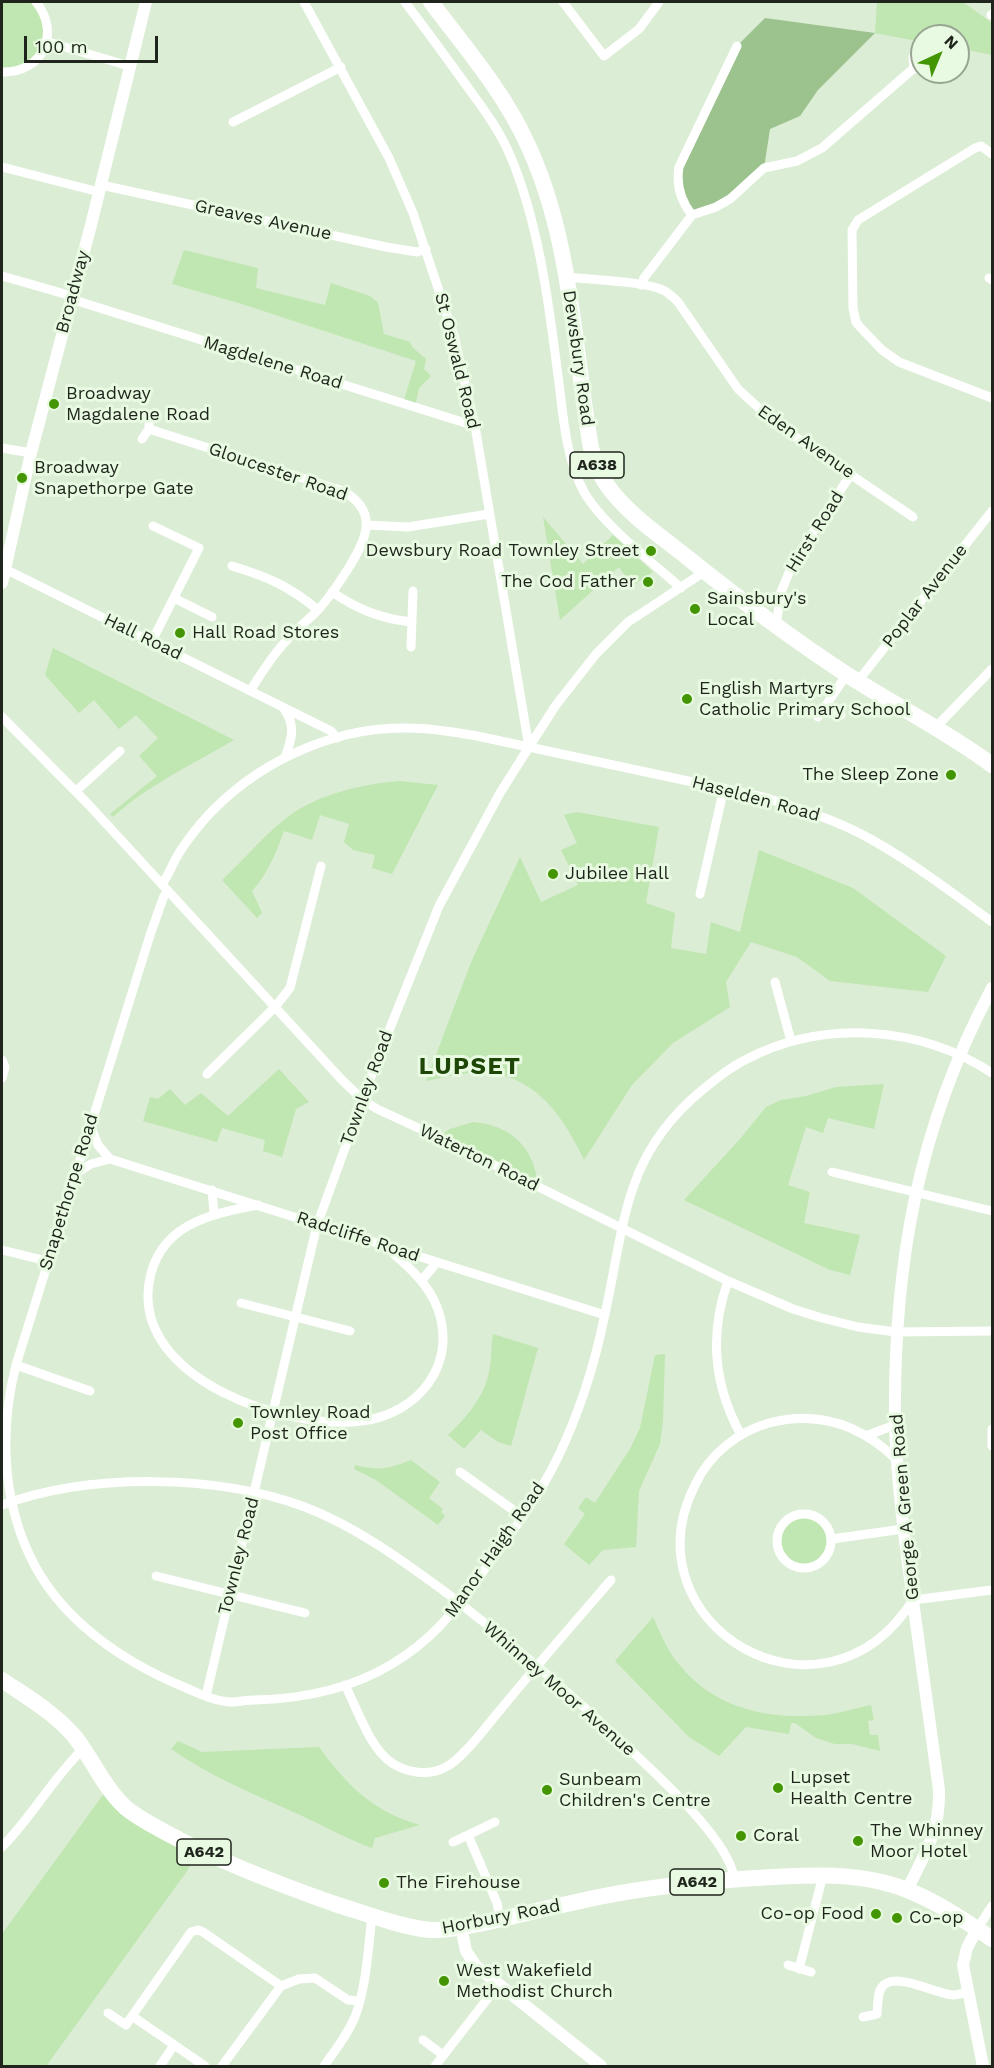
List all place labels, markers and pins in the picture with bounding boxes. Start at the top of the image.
place label: Broadway Magdalene Road [66,383,210,426]
marker: Broadway Magdalene Road [47,397,61,411]
place label: Broadway Snapethorpe Gate [34,457,194,500]
marker: Broadway Snapethorpe Gate [15,471,29,485]
place label: Dewsbury Road Townley Street [366,540,639,562]
marker: Dewsbury Road Townley Street [644,544,658,558]
place label: The Cod Father [501,571,636,593]
marker: The Cod Father [641,575,655,589]
place label: Sainsbury's Local [707,588,806,630]
marker: Sainsbury's Local [688,602,702,616]
place label: Hall Road Stores [192,622,339,644]
marker: Hall Road Stores [173,626,187,640]
place label: English Martyrs Catholic Primary School [699,678,910,720]
marker: English Martyrs Catholic Primary School [680,692,694,706]
place label: The Sleep Zone [802,764,939,786]
marker: The Sleep Zone [944,768,958,782]
place label: Jubilee Hall [565,863,669,885]
marker: Jubilee Hall [546,867,560,881]
place label: Townley Road Post Office [250,1402,370,1444]
marker: Townley Road Post Office [231,1416,245,1430]
place label: Lupset Health Centre [790,1767,912,1810]
place label: Sunbeam Children's Centre [559,1769,711,1812]
marker: Lupset Health Centre [771,1781,785,1795]
marker: Sunbeam Children's Centre [540,1783,554,1797]
place label: The Whinney Moor Hotel [870,1820,983,1862]
place label: Coral [753,1825,799,1847]
marker: Coral [734,1829,748,1843]
marker: The Whinney Moor Hotel [851,1834,865,1848]
place label: The Firehouse [396,1872,520,1894]
marker: The Firehouse [377,1876,391,1890]
place label: Co-op Food [761,1903,864,1925]
marker: Co-op Food [869,1907,883,1921]
place label: Co-op [909,1907,963,1929]
marker: Co-op [890,1911,904,1925]
place label: West Wakefield Methodist Church [456,1960,613,2002]
marker: West Wakefield Methodist Church [437,1974,451,1988]

